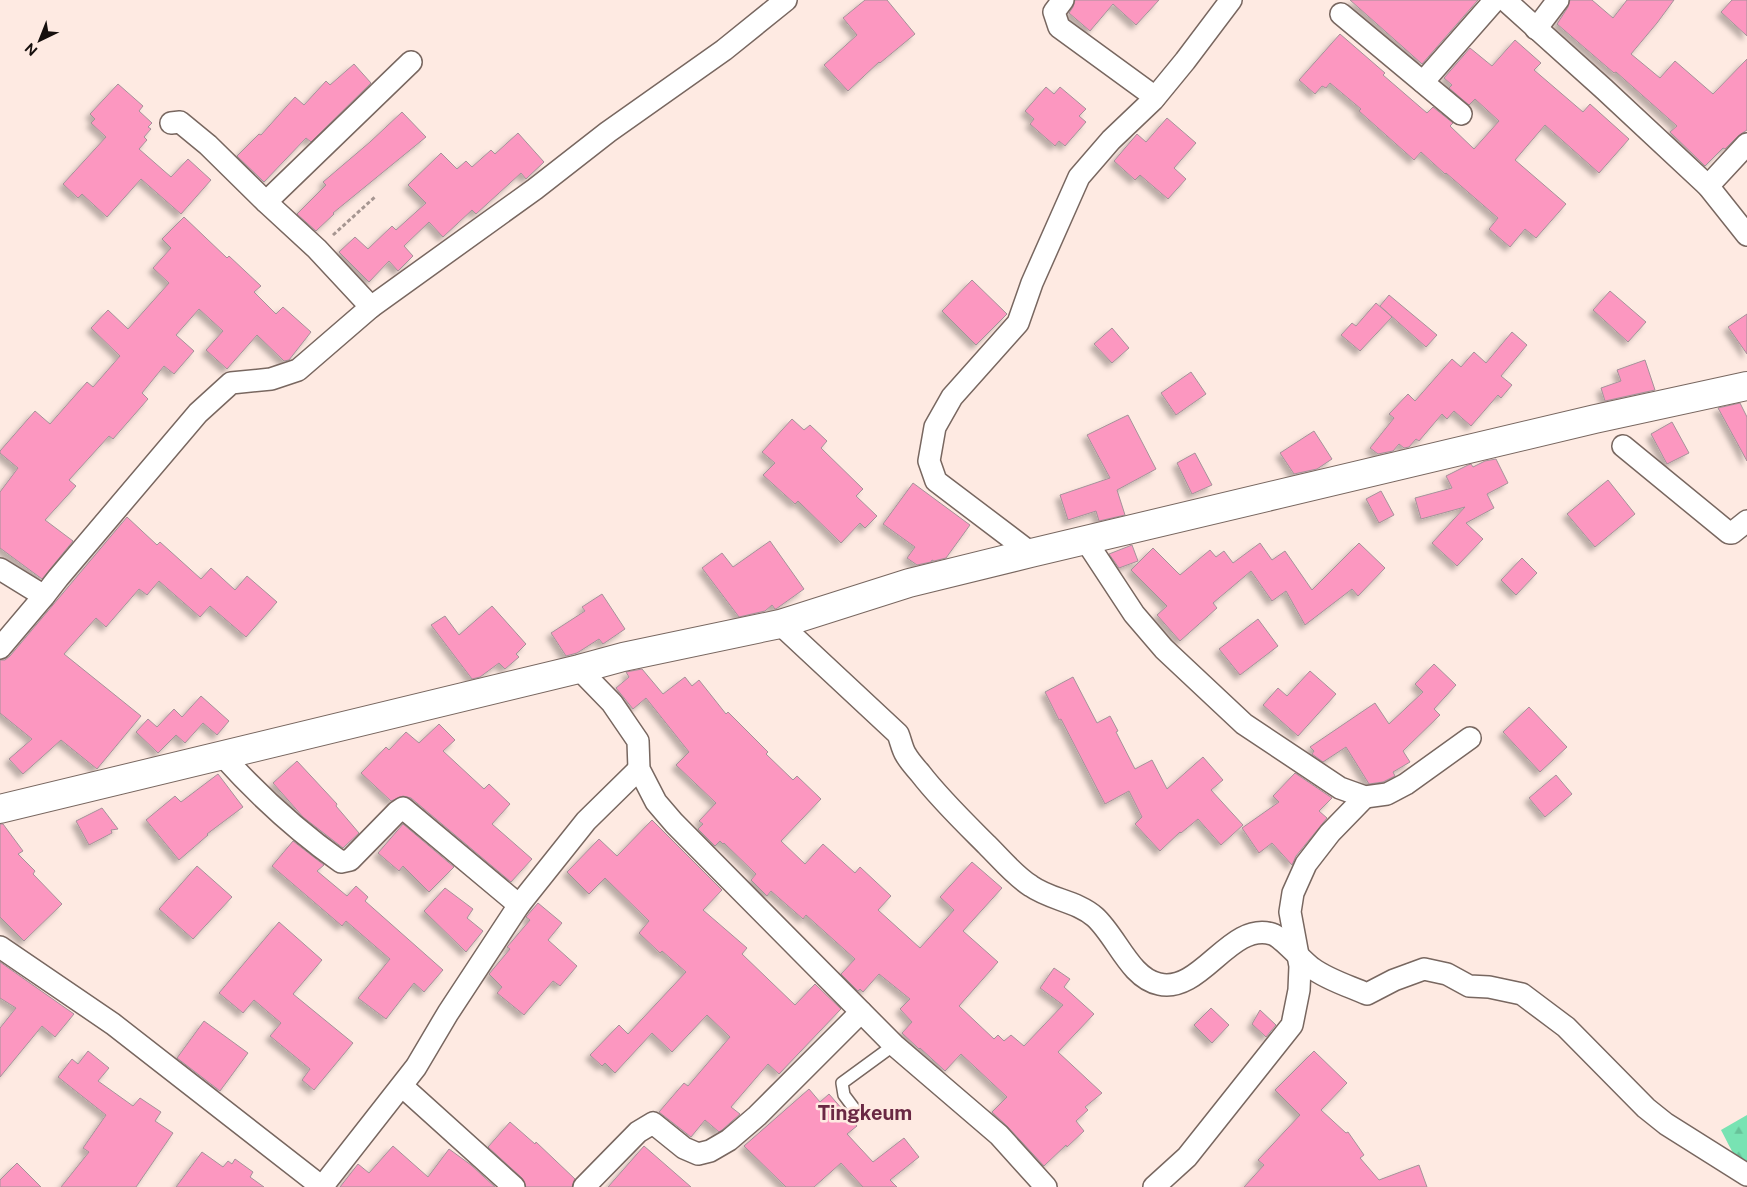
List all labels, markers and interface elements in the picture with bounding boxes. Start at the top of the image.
north arrow [15,15,65,65]
text: N [22,40,41,59]
district label: Tingkeum [818,1101,912,1125]

